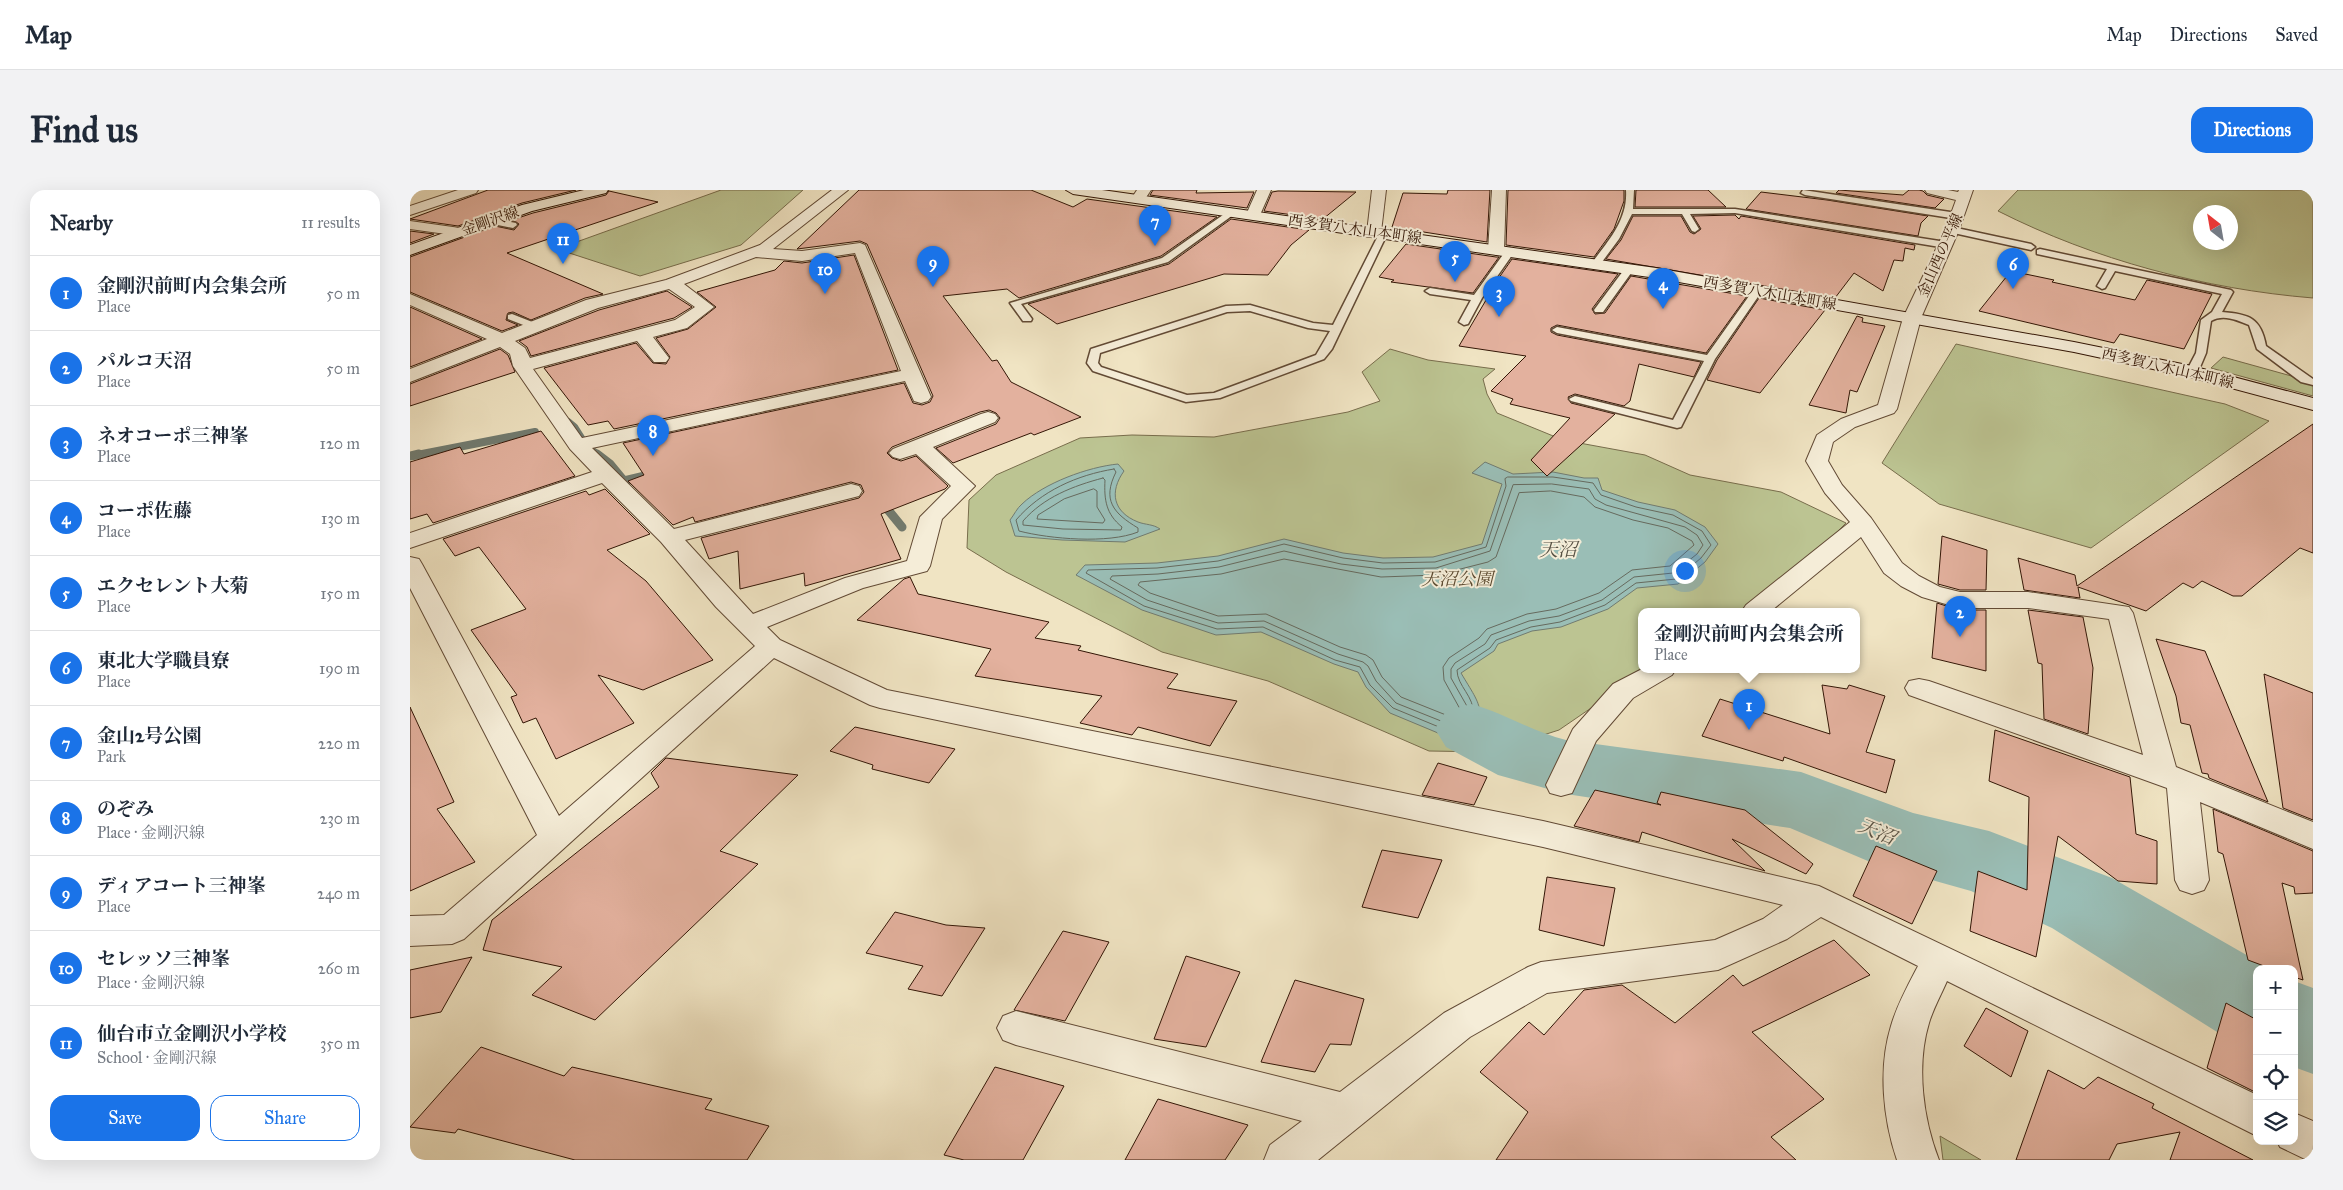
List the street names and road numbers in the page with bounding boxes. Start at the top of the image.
street label: 金剛沢線 [459,203,521,239]
street label: 金山西の平線 [1913,210,1967,300]
street label: 西多賀八木山本町線 [1287,211,1423,247]
street label: 西多賀八木山本町線 [1702,272,1838,314]
street label: 西多賀八木山本町線 [2100,344,2236,392]

